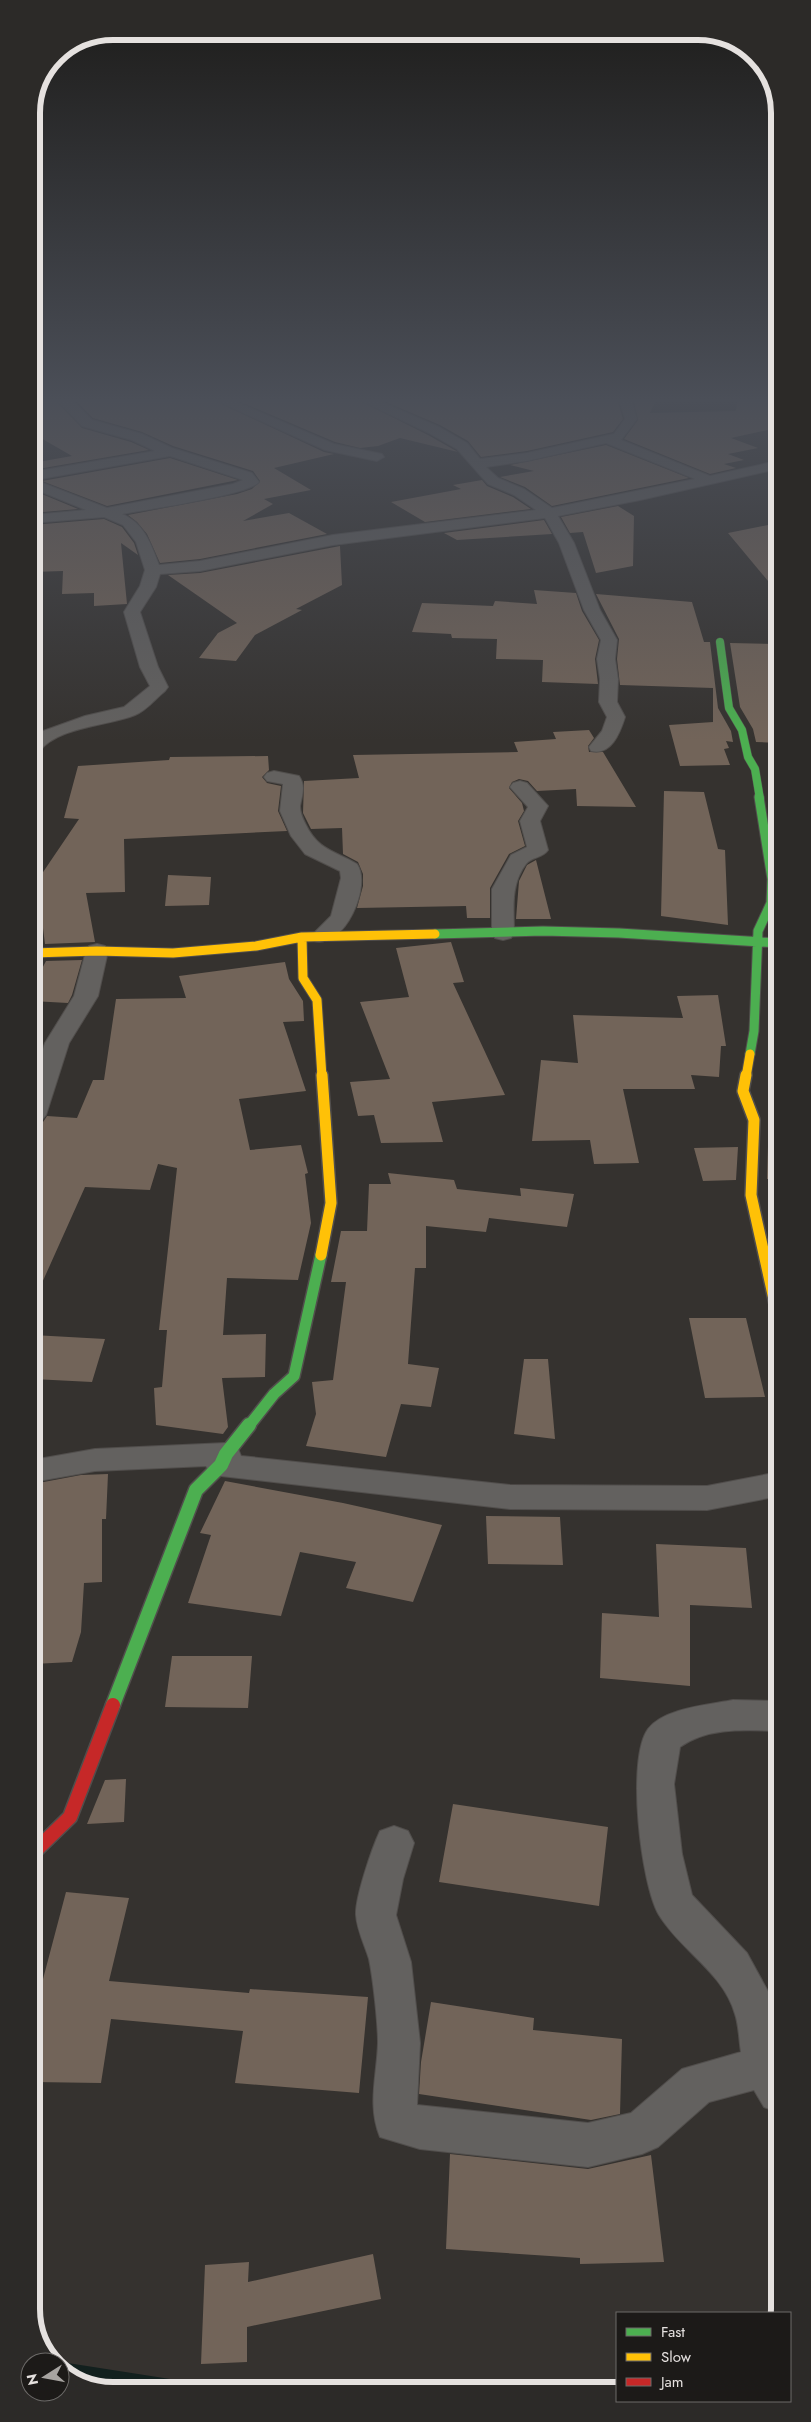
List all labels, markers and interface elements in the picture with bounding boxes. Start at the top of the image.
legend [616,2312,791,2402]
text: Fast [661,2321,685,2343]
text: Slow [661,2346,692,2368]
north arrow [20,2352,70,2402]
text: Jam [659,2371,684,2393]
text: N [21,2372,43,2387]

